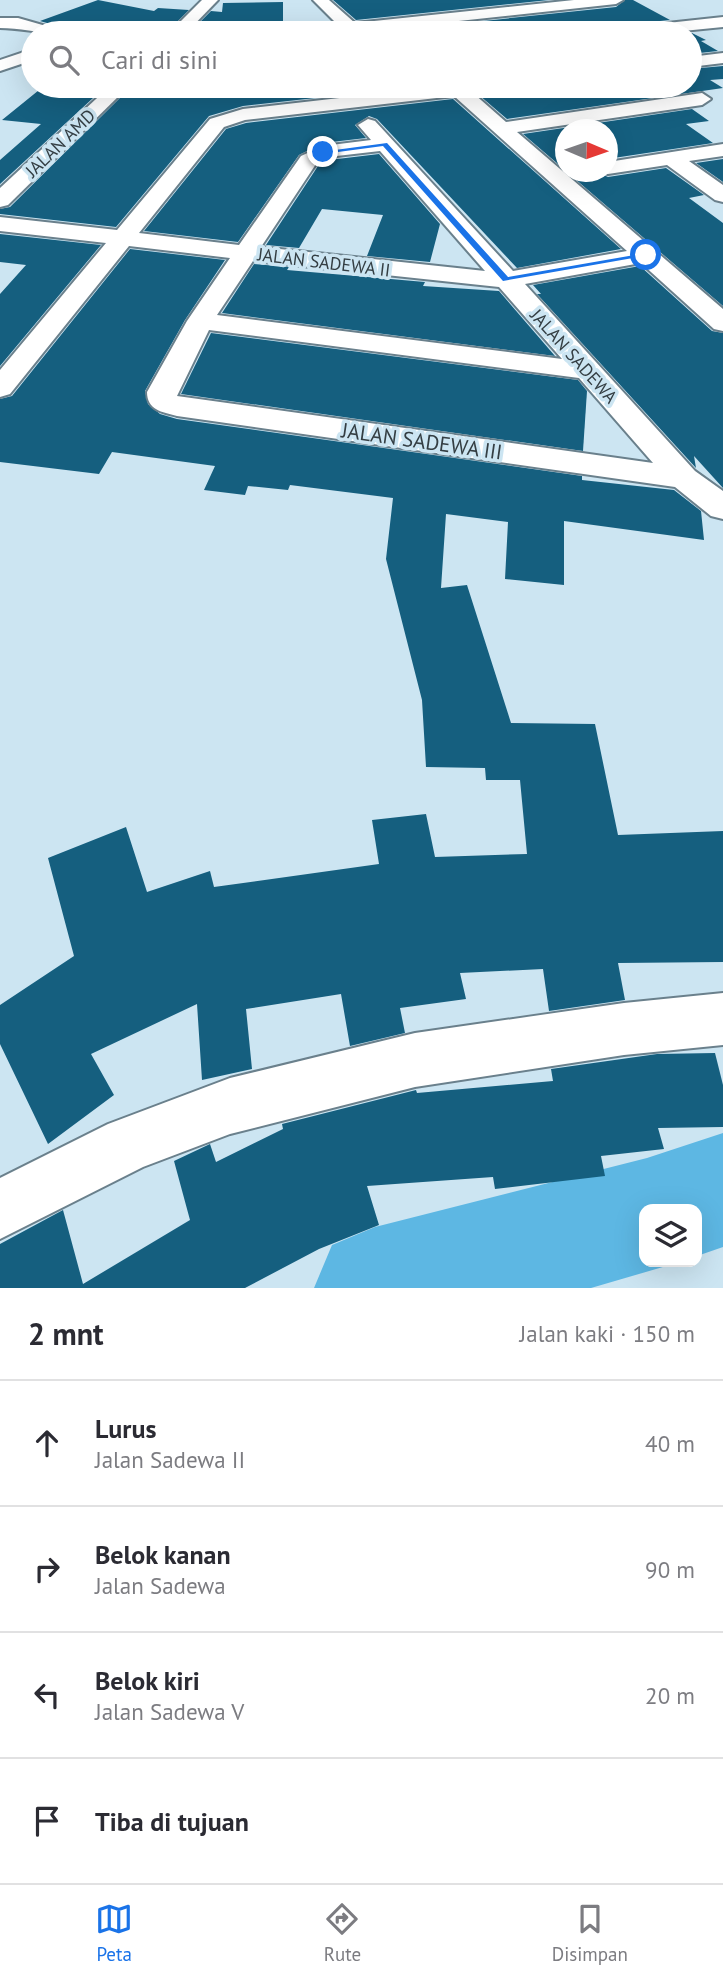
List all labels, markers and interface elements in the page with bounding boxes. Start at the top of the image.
search box [21,21,702,98]
icon: search [45,41,83,79]
text: Cari di sini [101,43,218,76]
street label: JALAN AMD [19,104,100,183]
north arrow [555,119,618,182]
route end [307,136,338,167]
route start [630,239,661,270]
street label: JALAN SADEWA II [255,242,392,282]
street label: JALAN SADEWA [525,303,623,408]
street label: JALAN SADEWA III [339,416,504,466]
map controls [639,1204,702,1267]
button: layers [639,1204,702,1267]
text: 2 mnt [28,1314,104,1353]
text: Jalan kaki · 150 m [520,1319,695,1348]
text: Lurus [95,1412,156,1445]
icon: ahead [28,1424,66,1462]
text: 40 m [645,1429,695,1458]
text: Jalan Sadewa II [95,1445,245,1474]
text: Belok kanan [95,1538,231,1571]
icon: right [28,1550,66,1588]
text: 90 m [645,1555,695,1584]
text: Jalan Sadewa [95,1571,226,1600]
text: Belok kiri [95,1664,200,1697]
icon: left [28,1676,66,1714]
text: 20 m [645,1681,695,1710]
text: Jalan Sadewa V [95,1697,244,1726]
icon: arrive [28,1802,66,1840]
text: Tiba di tujuan [95,1805,249,1838]
tab: Peta [95,1900,133,1966]
tab: Rute [323,1900,361,1966]
tab: Disimpan [552,1900,628,1966]

